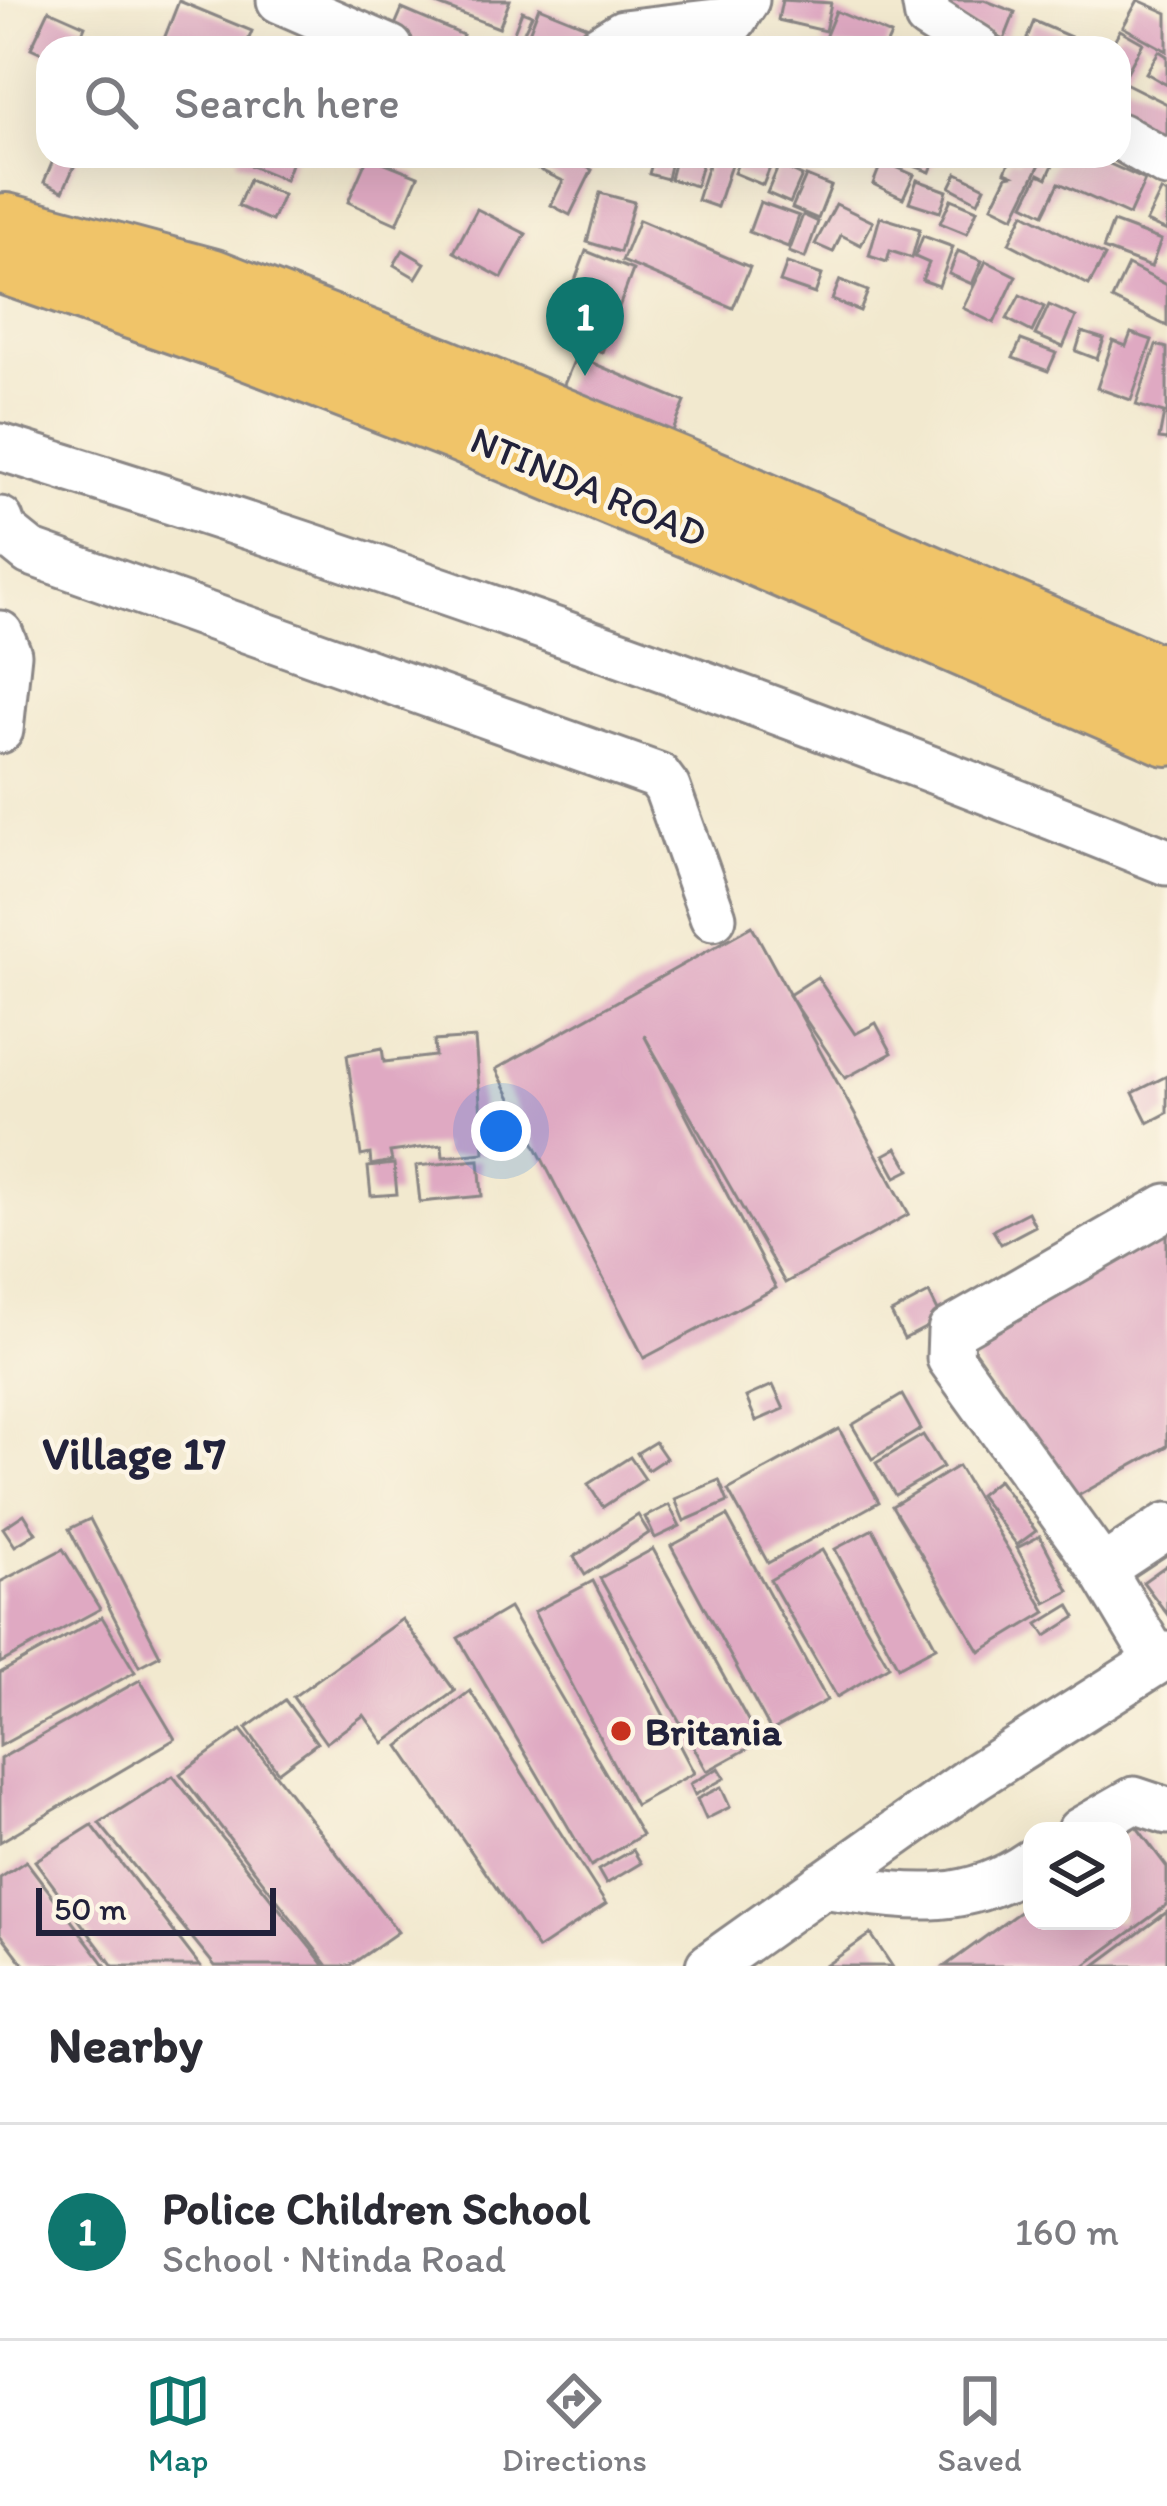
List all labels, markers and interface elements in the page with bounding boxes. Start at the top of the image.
search box [36,36,1131,168]
icon: search [78,69,144,135]
text: Search here [174,75,400,129]
pin: 1 [546,277,624,376]
street label: NTINDA ROAD [464,416,714,557]
your location [471,1101,531,1161]
district label: Village 17 [42,1426,226,1480]
place label: Britania [645,1708,782,1755]
marker: Britania [608,1718,634,1744]
map controls [1023,1822,1131,1930]
button: layers [1023,1822,1131,1930]
scale bar [36,1882,276,1935]
text: 50 m [54,1889,127,1928]
text: Nearby [48,2014,203,2075]
text: Police Children School [162,2181,590,2235]
text: 1 [78,2208,96,2255]
text: 160 m [1015,2208,1119,2255]
text: School · Ntinda Road [162,2235,506,2282]
tab: Map [145,2368,211,2479]
tab: Directions [502,2368,647,2479]
tab: Saved [938,2368,1022,2479]

